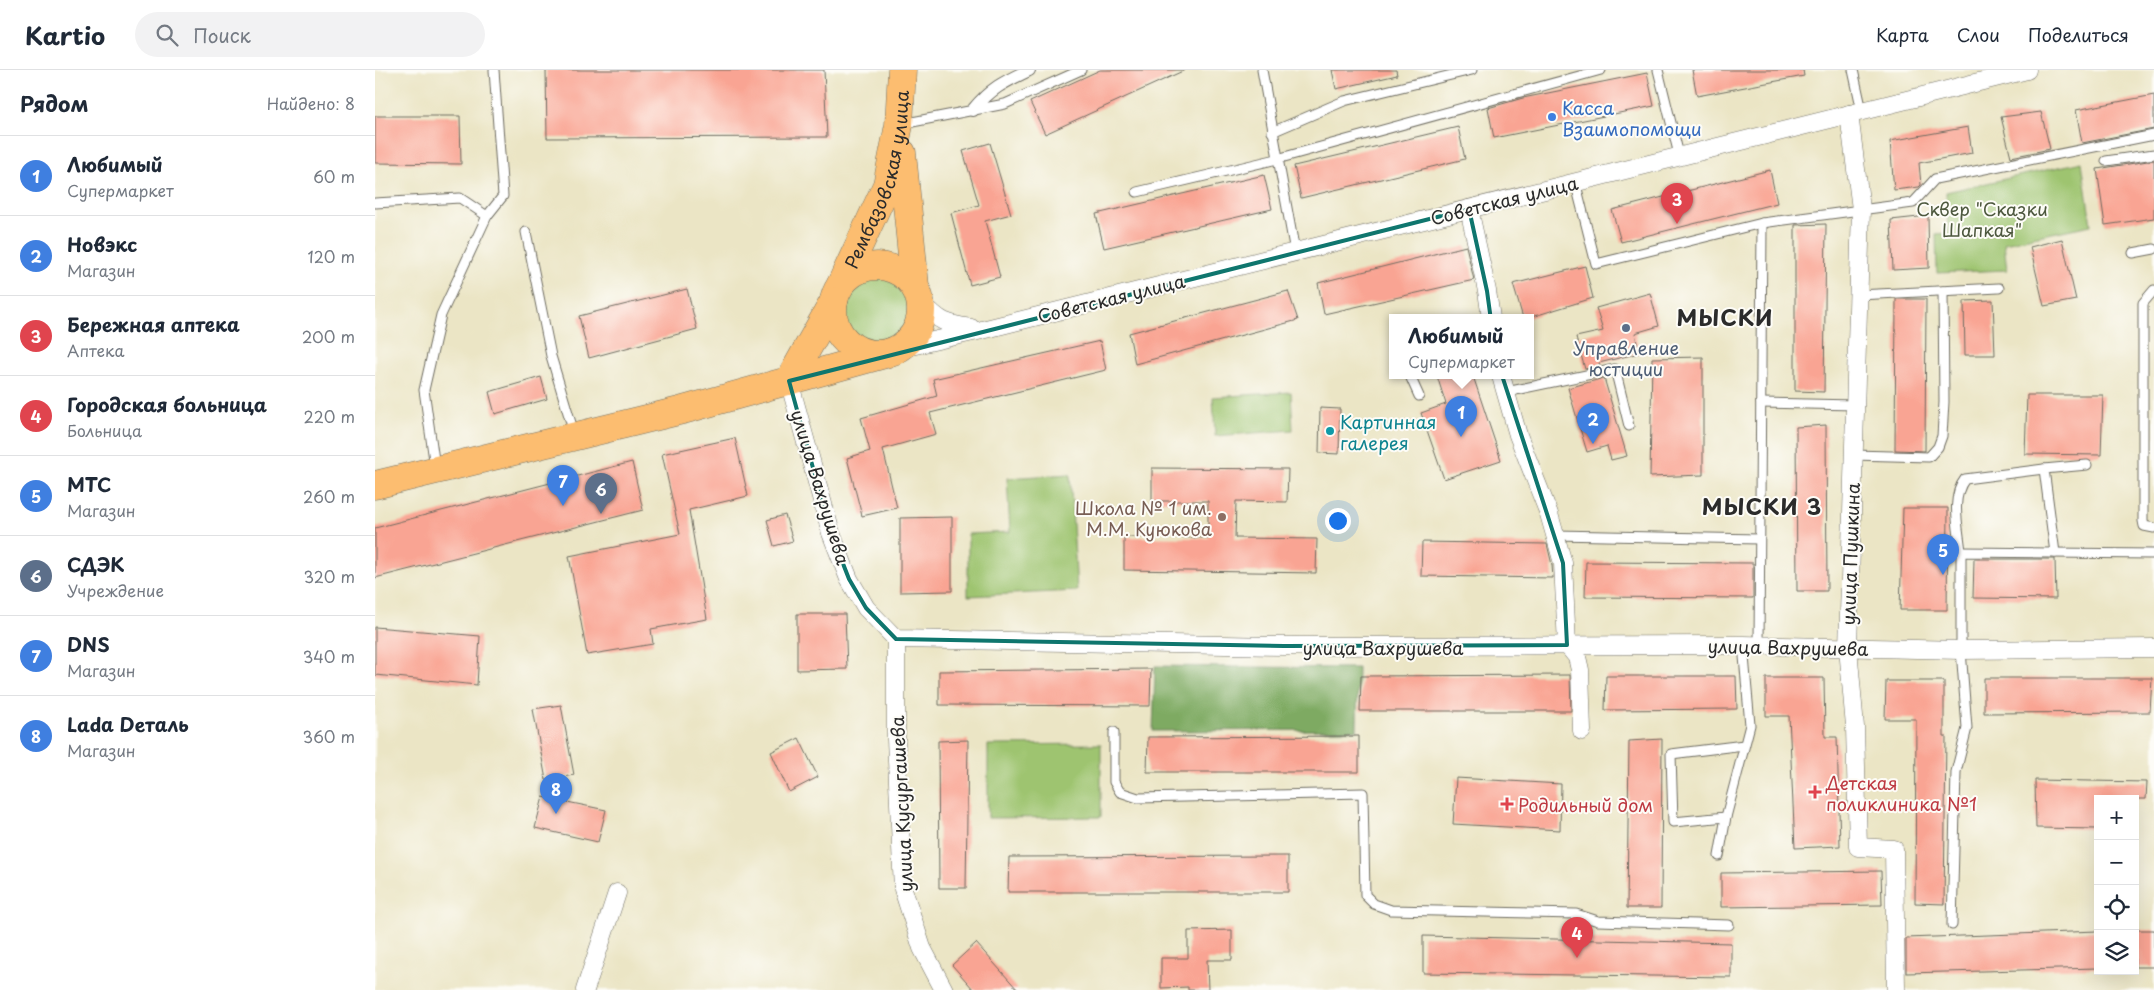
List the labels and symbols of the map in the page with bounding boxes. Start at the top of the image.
street label: Рембазовская улица [837,89,914,273]
place label: Касса Взаимопомощи [1562,94,1702,142]
marker: Касса Взаимопомощи [1546,111,1558,123]
street label: Советская улица [1427,168,1581,231]
pin: 3 [1661,183,1693,224]
park label: Сквер "Сказки Шапкая" [1916,195,2048,243]
street label: Советская улица [1034,266,1188,329]
district label: МЫСКИ [1676,300,1774,333]
marker: Управление юстиции [1620,322,1632,334]
place label: Управление юстиции [1573,334,1679,382]
pin: 1 [1445,396,1477,437]
pin: 2 [1577,403,1609,444]
street label: улица Вахрушева [785,406,858,569]
place label: Картинная галерея [1340,408,1437,456]
marker: Картинная галерея [1324,425,1336,437]
pin: 7 [547,465,579,506]
pin: 6 [585,473,617,514]
street label: улица Пушкина [1834,481,1866,626]
district label: МЫСКИ 3 [1702,489,1822,522]
place label: Школа № 1 им. М.М. Куюкова [1075,494,1213,542]
your location [1325,508,1351,534]
marker: Школа № 1 им. М.М. Куюкова [1216,511,1228,523]
pin: 5 [1927,534,1959,575]
street label: улица Вахрушева [1707,632,1869,662]
street label: улица Вахрушева [1303,634,1464,661]
street label: улица Кусургашева [883,714,919,893]
place label: Детская поликлиника №1 [1825,769,1977,817]
pin: 8 [540,773,572,814]
marker: Детская поликлиника №1 [1808,785,1822,799]
place label: Родильный дом [1518,791,1653,818]
marker: Родильный дом [1500,797,1514,811]
pin: 4 [1561,917,1593,958]

